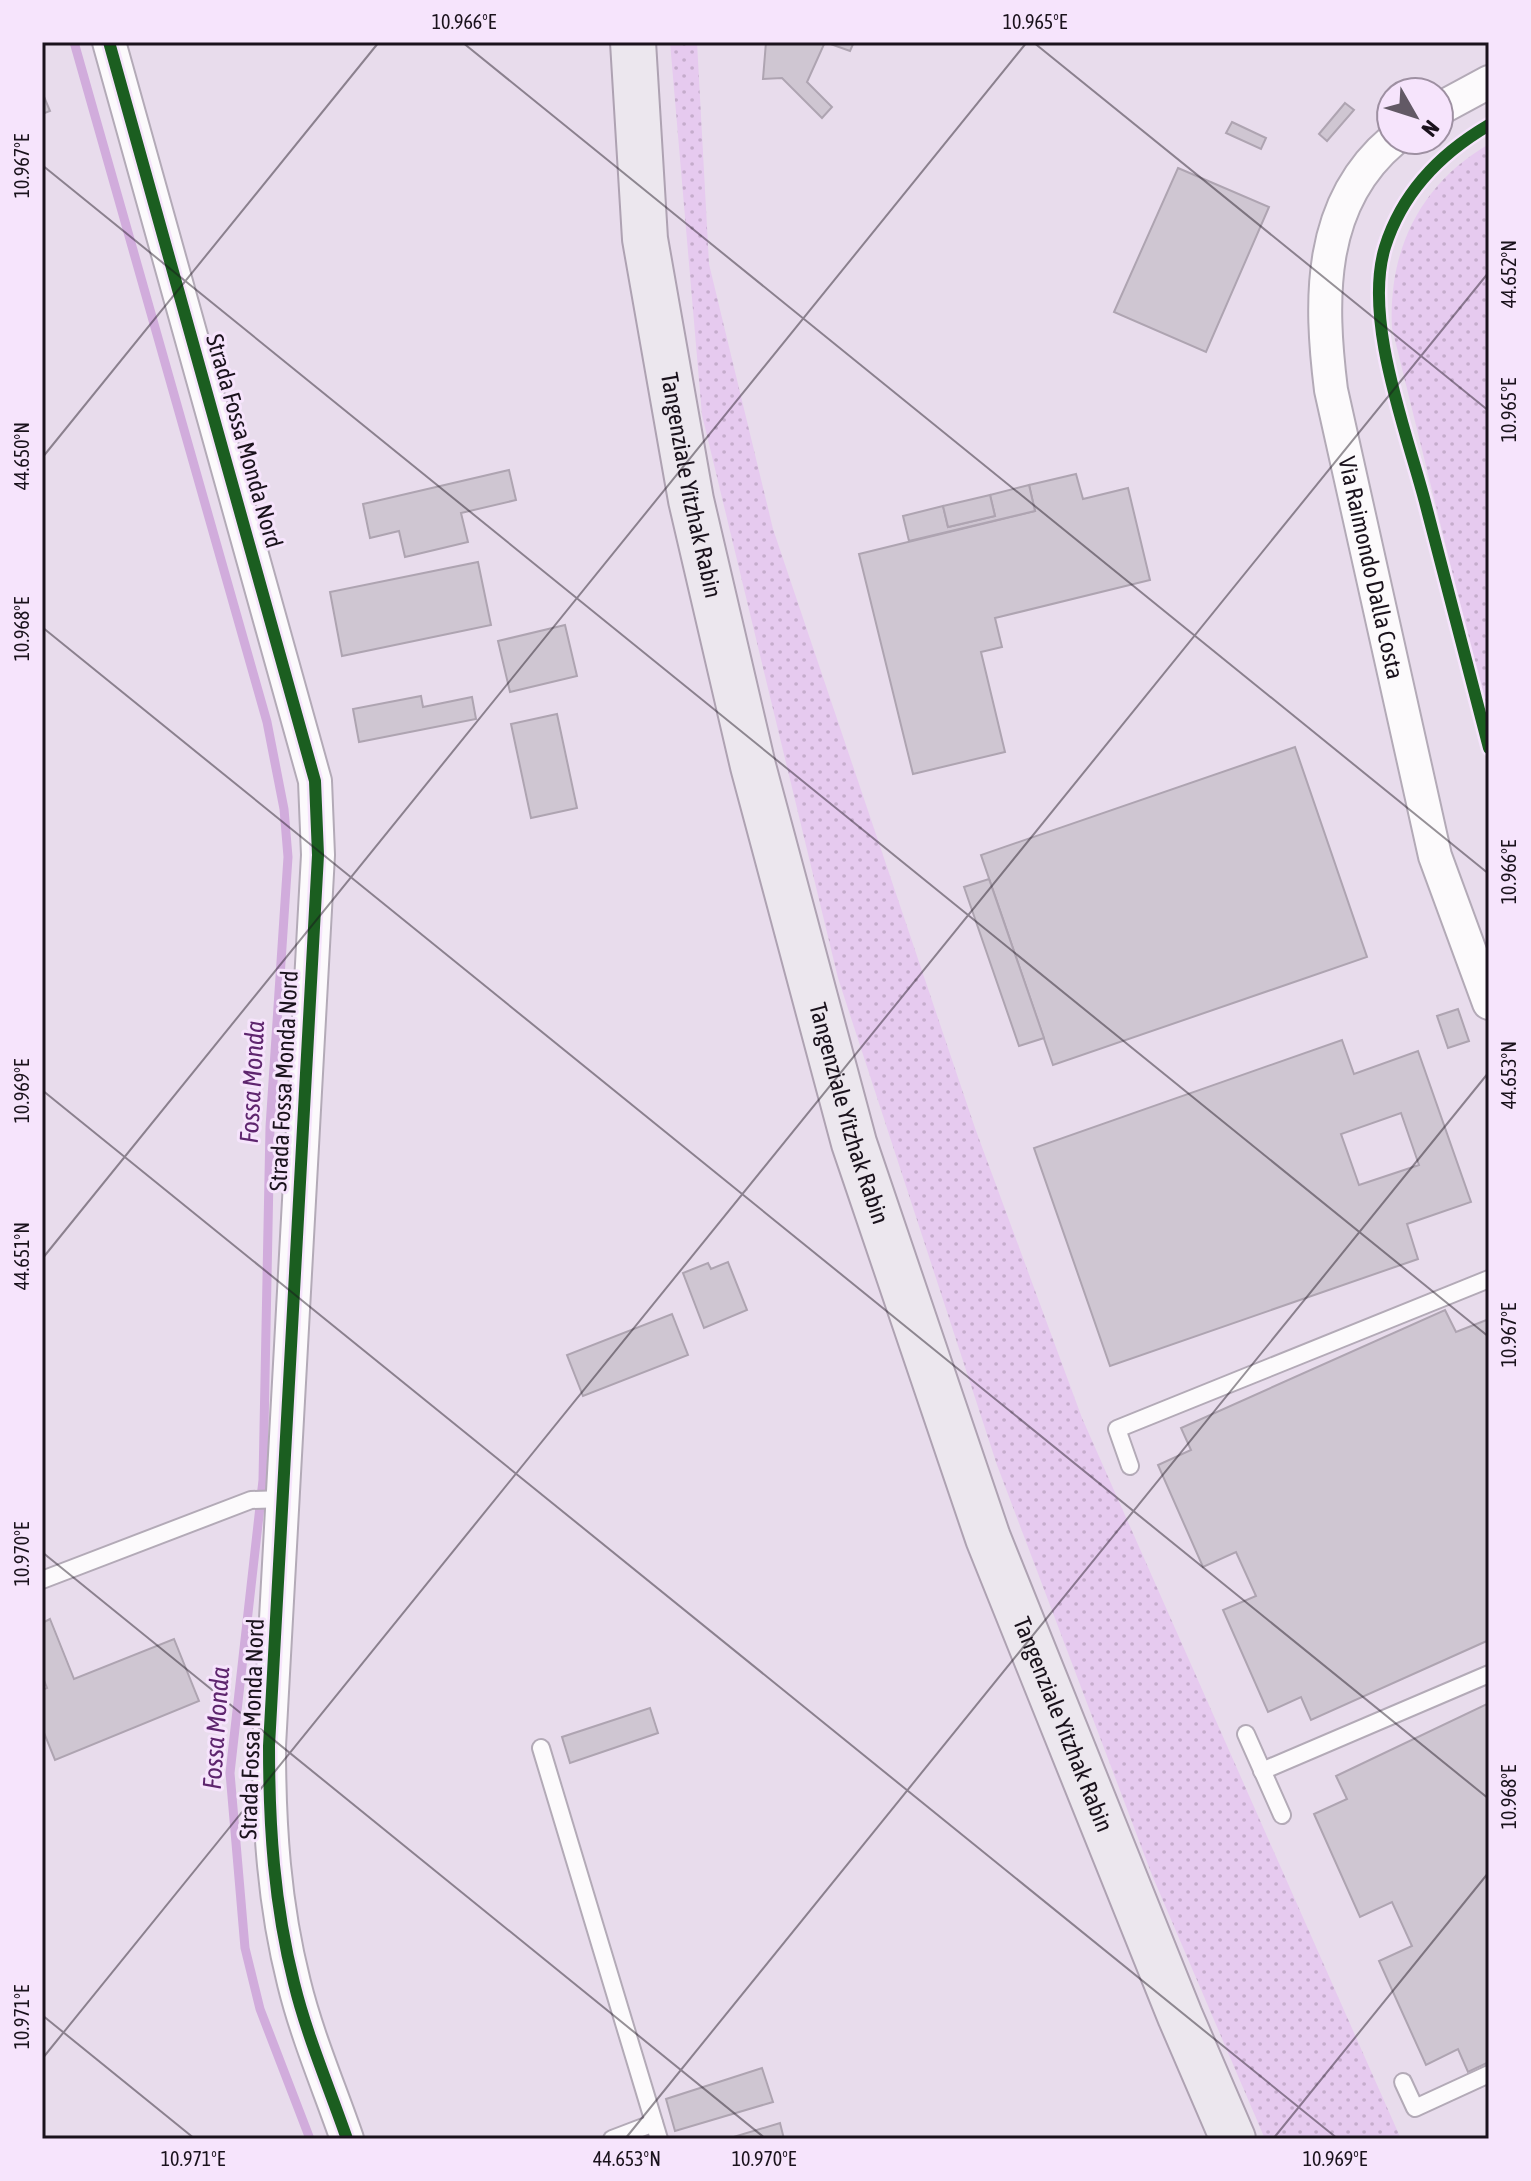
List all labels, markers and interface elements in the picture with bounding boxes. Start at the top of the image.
text: 10.966°E [432,10,497,33]
text: 10.965°E [1003,10,1068,33]
north arrow [1375,76,1455,156]
text: N [1416,115,1445,142]
text: 10.967°E [10,133,33,198]
text: 44.652°N [1497,240,1520,308]
street label: Strada Fossa Monda Nord [201,331,288,551]
street label: Tangenziale Yitzhak Rabin [656,371,727,601]
text: 10.965°E [1497,377,1520,442]
text: 44.650°N [10,422,33,490]
street label: Via Raimondo Dalla Costa [1333,454,1409,682]
text: 10.968°E [10,596,33,661]
text: 10.966°E [1497,839,1520,904]
street label: Strada Fossa Monda Nord [264,970,303,1192]
street label: Tangenziale Yitzhak Rabin [804,1000,894,1227]
water label: Fossa Monda [234,1020,270,1144]
text: 44.653°N [1497,1041,1520,1109]
text: 10.969°E [10,1058,33,1123]
text: 44.651°N [10,1222,33,1290]
text: 10.967°E [1497,1302,1520,1367]
text: 10.970°E [10,1521,33,1586]
street label: Tangenziale Yitzhak Rabin [1008,1613,1119,1836]
street label: Strada Fossa Monda Nord [234,1618,269,1840]
water label: Fossa Monda [197,1666,235,1790]
text: 10.968°E [1497,1764,1520,1829]
text: 10.971°E [10,1984,33,2049]
text: 10.971°E [161,2147,226,2170]
text: 44.653°N [593,2147,661,2170]
text: 10.970°E [732,2147,797,2170]
text: 10.969°E [1303,2147,1368,2170]

